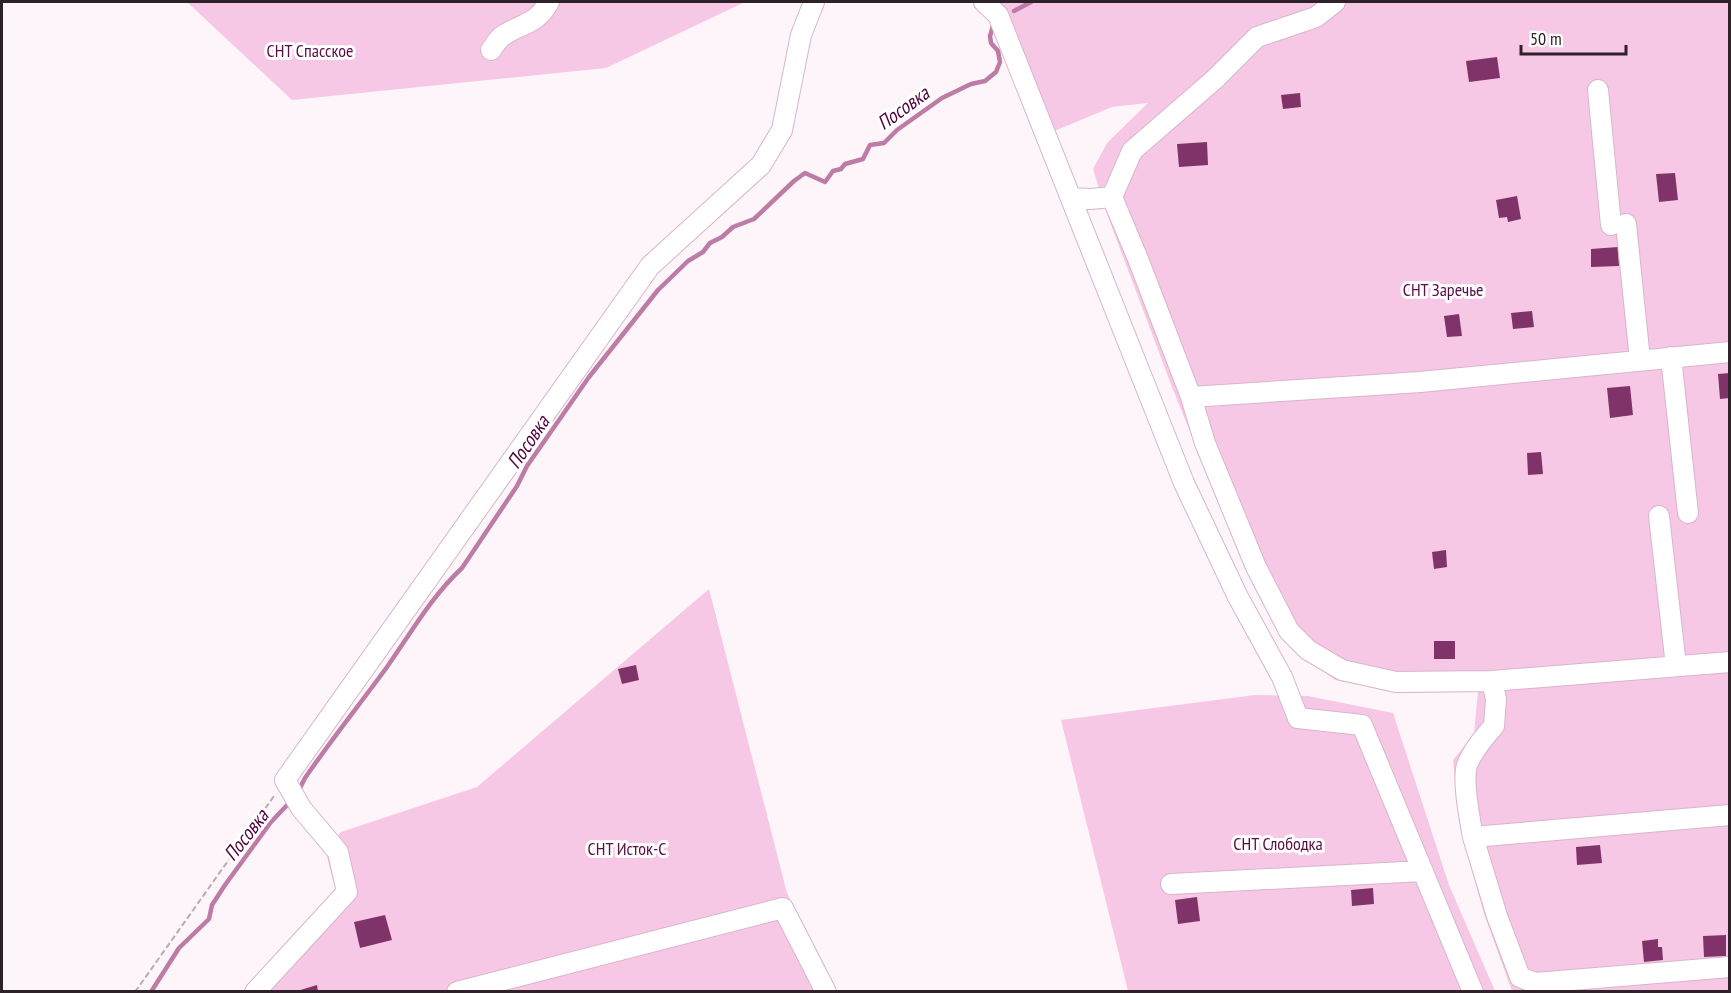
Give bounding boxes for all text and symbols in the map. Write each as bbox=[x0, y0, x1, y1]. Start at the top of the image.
scale bar bbox=[1521, 18, 1626, 56]
text: 50 m bbox=[1530, 27, 1562, 50]
park label: СНТ Спасское bbox=[267, 39, 353, 62]
water label: Посовка bbox=[872, 80, 935, 136]
park label: СНТ Заречье bbox=[1403, 278, 1483, 301]
water label: Посовка bbox=[501, 410, 556, 473]
water label: Посовка bbox=[218, 803, 275, 866]
park label: СНТ Слободка bbox=[1233, 832, 1323, 855]
park label: СНТ Исток-С bbox=[588, 837, 666, 860]

